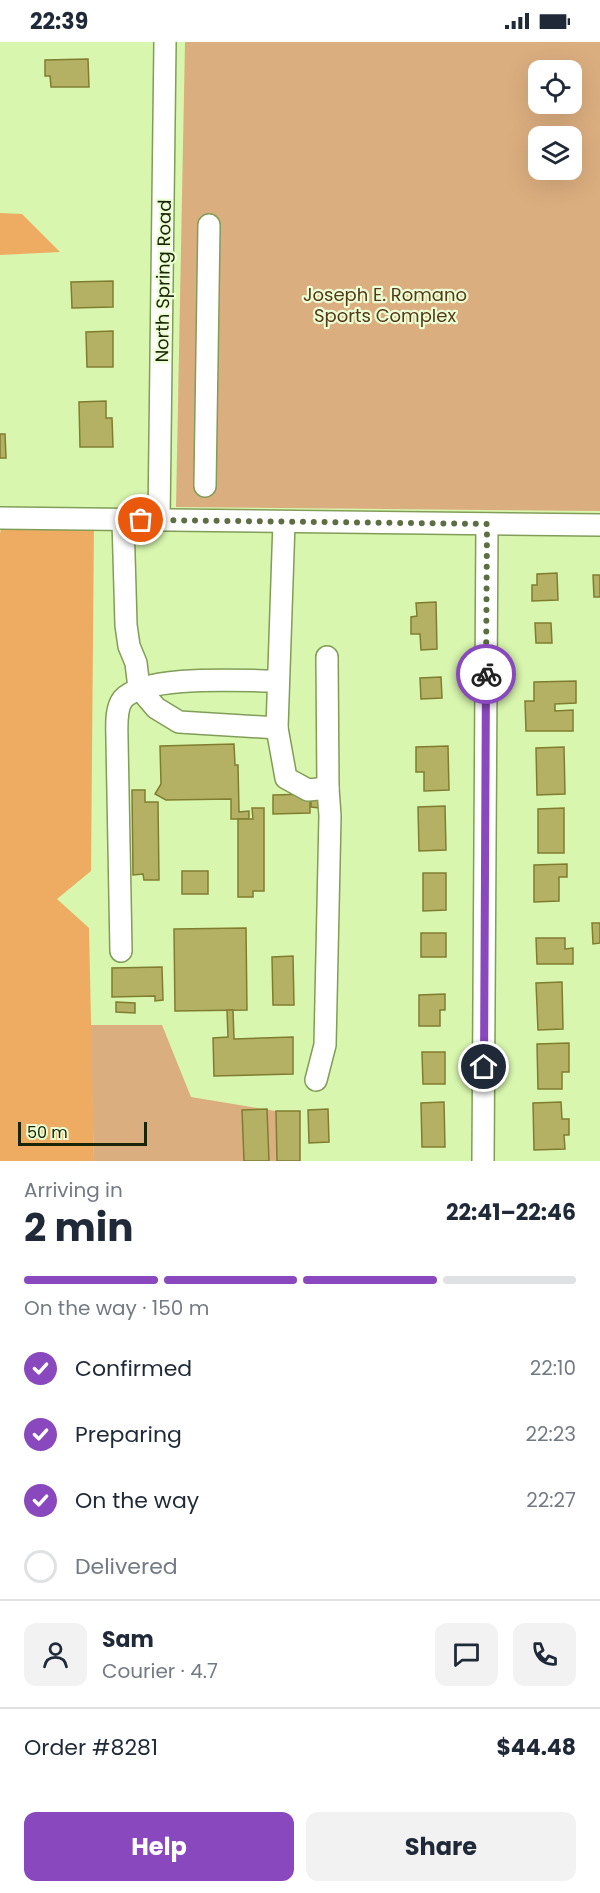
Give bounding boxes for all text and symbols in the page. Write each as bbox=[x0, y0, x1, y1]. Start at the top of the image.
text: 22:39 bbox=[30, 6, 88, 37]
map controls bbox=[528, 60, 582, 180]
button: locate bbox=[528, 60, 582, 114]
button: layers bbox=[528, 126, 582, 180]
street label: North Spring Road bbox=[149, 199, 177, 363]
park label: Joseph E. Romano Sports Complex bbox=[303, 282, 467, 328]
pin bbox=[115, 494, 166, 545]
icon: bag bbox=[124, 503, 157, 536]
courier bbox=[456, 644, 516, 704]
icon: bike bbox=[470, 658, 503, 691]
pin bbox=[458, 1041, 509, 1092]
icon: home bbox=[467, 1050, 500, 1083]
scale bar bbox=[18, 1119, 147, 1146]
text: 50 m bbox=[27, 1121, 68, 1144]
text: Arriving in bbox=[24, 1176, 123, 1204]
text: 22:41–22:46 bbox=[446, 1197, 576, 1228]
text: 2 min bbox=[24, 1200, 134, 1255]
text: On the way · 150 m bbox=[24, 1294, 209, 1322]
icon: check bbox=[24, 1352, 57, 1385]
text: Confirmed bbox=[75, 1353, 192, 1384]
text: 22:10 bbox=[530, 1354, 576, 1382]
icon: check bbox=[24, 1418, 57, 1451]
text: Preparing bbox=[75, 1419, 182, 1450]
text: 22:23 bbox=[525, 1420, 576, 1448]
icon: check bbox=[24, 1484, 57, 1517]
text: On the way bbox=[75, 1485, 199, 1516]
text: 22:27 bbox=[526, 1486, 576, 1514]
text: Delivered bbox=[75, 1551, 178, 1582]
button: person bbox=[24, 1623, 87, 1686]
button: chat bbox=[435, 1623, 498, 1686]
button: phone bbox=[513, 1623, 576, 1686]
text: Sam bbox=[102, 1624, 154, 1655]
text: Courier · 4.7 bbox=[102, 1657, 218, 1685]
text: Order #8281 bbox=[24, 1732, 158, 1763]
text: $44.48 bbox=[496, 1732, 576, 1763]
button: Help bbox=[24, 1812, 294, 1881]
button: Share bbox=[306, 1812, 576, 1881]

